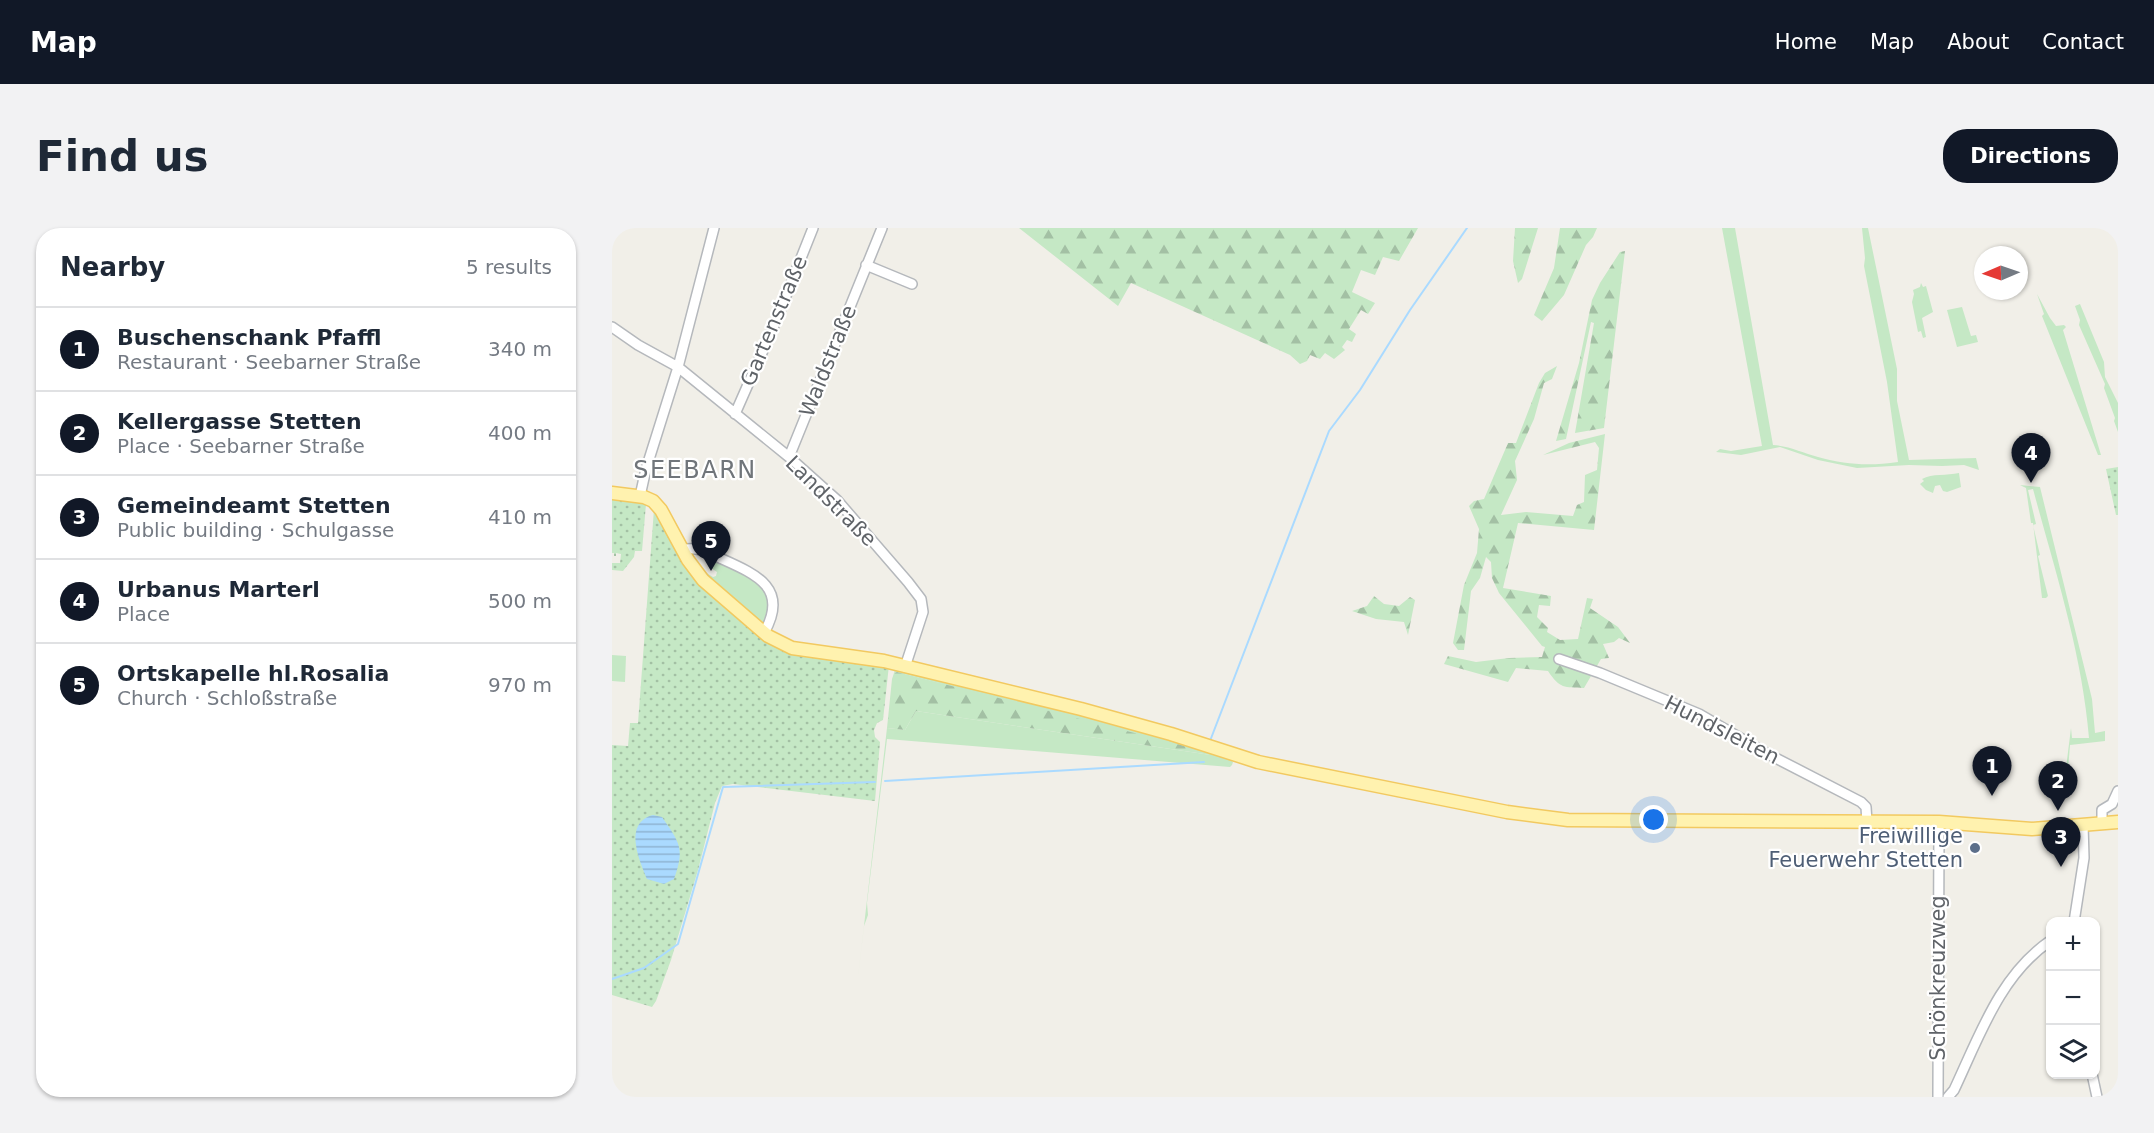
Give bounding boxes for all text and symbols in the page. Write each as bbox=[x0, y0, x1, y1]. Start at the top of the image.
text: Map bbox=[30, 26, 97, 59]
text: Home bbox=[1775, 30, 1837, 54]
text: Map bbox=[1870, 30, 1914, 54]
text: About bbox=[1947, 30, 2009, 54]
text: Contact bbox=[2042, 30, 2124, 54]
button: Directions bbox=[1943, 129, 2118, 183]
text: Find us bbox=[36, 132, 209, 181]
north arrow bbox=[1974, 246, 2028, 300]
text: Nearby bbox=[60, 252, 165, 282]
street label: Gartenstraße bbox=[736, 252, 812, 390]
text: 5 results bbox=[466, 255, 552, 279]
street label: Waldstraße bbox=[795, 302, 861, 420]
text: Buschenschank Pfaffl bbox=[117, 325, 382, 350]
text: 1 bbox=[73, 337, 86, 361]
text: 340 m bbox=[488, 337, 552, 361]
text: Restaurant · Seebarner Straße bbox=[117, 350, 421, 374]
text: Kellergasse Stetten bbox=[117, 409, 362, 434]
text: 2 bbox=[73, 421, 86, 445]
text: 400 m bbox=[488, 421, 552, 445]
text: Place · Seebarner Straße bbox=[117, 434, 365, 458]
pin: 4 bbox=[2012, 434, 2050, 483]
street label: Landstraße bbox=[781, 451, 881, 551]
district label: SEEBARN bbox=[633, 456, 757, 484]
text: Gemeindeamt Stetten bbox=[117, 493, 391, 518]
text: 3 bbox=[73, 505, 86, 529]
text: 410 m bbox=[488, 505, 552, 529]
text: Public building · Schulgasse bbox=[117, 518, 394, 542]
pin: 5 bbox=[692, 522, 730, 571]
text: Urbanus Marterl bbox=[117, 577, 320, 602]
text: 4 bbox=[73, 589, 86, 613]
text: 500 m bbox=[488, 589, 552, 613]
text: Place bbox=[117, 602, 170, 626]
text: Ortskapelle hl.Rosalia bbox=[117, 661, 389, 686]
text: 5 bbox=[73, 673, 86, 697]
text: 970 m bbox=[488, 673, 552, 697]
text: Church · Schloßstraße bbox=[117, 686, 337, 710]
street label: Hundsleiten bbox=[1661, 691, 1783, 769]
pin: 1 bbox=[1972, 746, 2012, 796]
pin: 2 bbox=[2038, 762, 2078, 811]
your location bbox=[1639, 805, 1668, 834]
pin: 3 bbox=[2042, 818, 2080, 867]
place label: Freiwillige Feuerwehr Stetten bbox=[1768, 824, 1963, 872]
marker: Freiwillige Feuerwehr Stetten bbox=[1968, 841, 1982, 855]
street label: Schönkreuzweg bbox=[1926, 895, 1950, 1061]
map controls bbox=[2046, 917, 2100, 1079]
button: + bbox=[2046, 917, 2100, 971]
button: − bbox=[2046, 971, 2100, 1025]
button: layers bbox=[2046, 1025, 2100, 1079]

